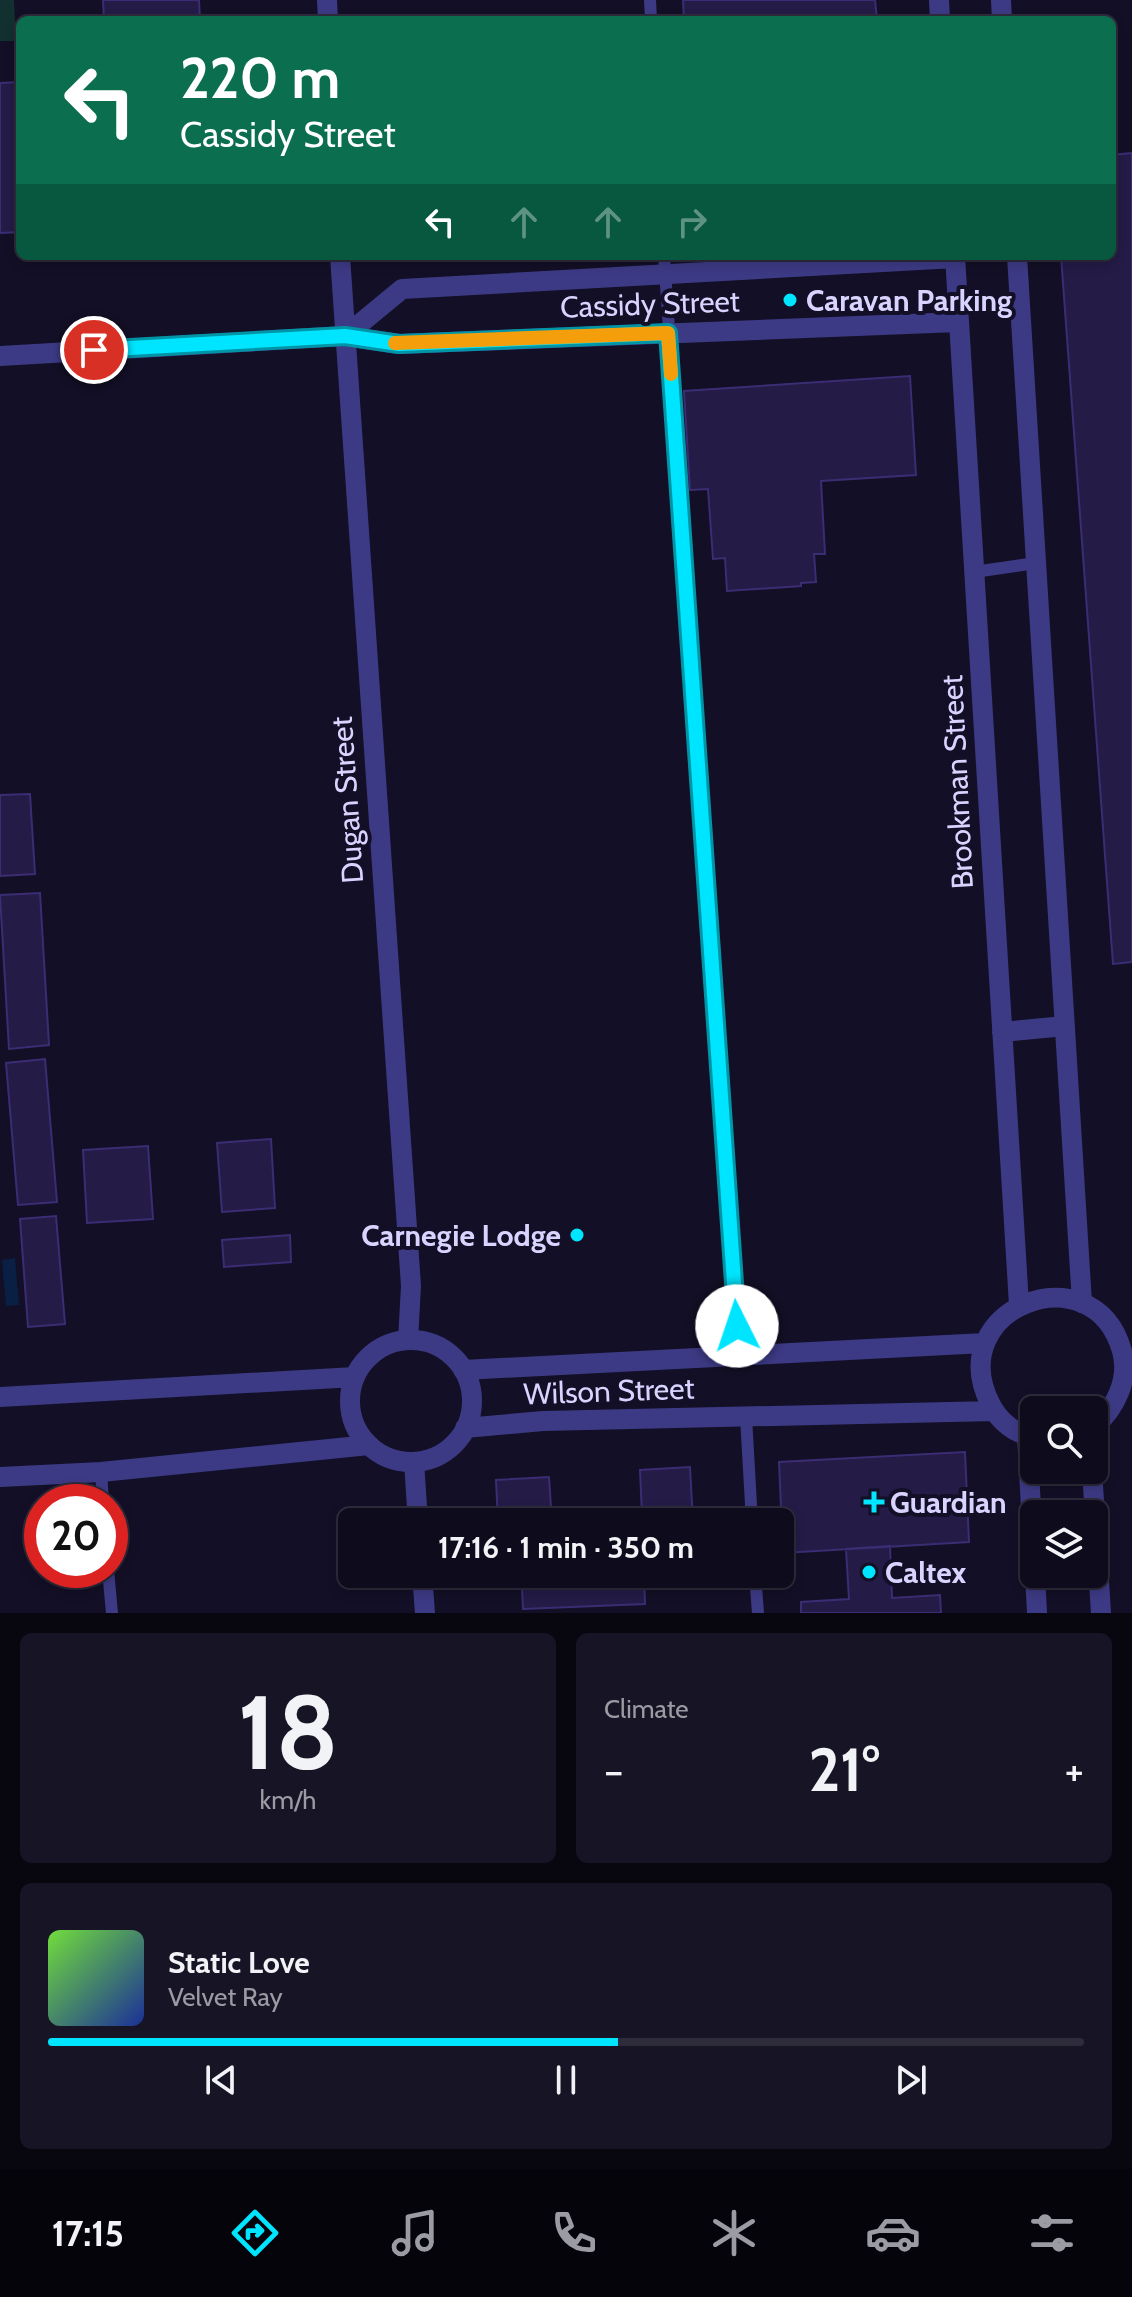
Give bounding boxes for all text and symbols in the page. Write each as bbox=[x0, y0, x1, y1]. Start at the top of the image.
text: 220 m bbox=[180, 44, 340, 112]
icon: left bbox=[48, 48, 152, 152]
text: Cassidy Street bbox=[180, 112, 396, 156]
icon: left bbox=[418, 200, 462, 244]
icon: ahead bbox=[502, 200, 546, 244]
icon: ahead bbox=[586, 200, 630, 244]
icon: right bbox=[670, 200, 714, 244]
street label: Cassidy Street bbox=[560, 282, 740, 326]
place label: Caravan Parking bbox=[806, 282, 1012, 319]
marker: Caravan Parking bbox=[781, 291, 799, 309]
pin bbox=[60, 316, 128, 384]
icon: arrive bbox=[72, 328, 116, 372]
street label: Brookman Street bbox=[933, 674, 981, 890]
street label: Dugan Street bbox=[323, 715, 371, 885]
place label: Carnegie Lodge bbox=[361, 1217, 561, 1254]
marker: Carnegie Lodge bbox=[568, 1226, 586, 1244]
position arrow bbox=[695, 1284, 779, 1368]
street label: Wilson Street bbox=[523, 1370, 695, 1412]
map controls bbox=[1020, 1396, 1108, 1588]
button: search bbox=[1020, 1396, 1108, 1484]
speed limit sign: 20 bbox=[24, 1484, 128, 1588]
place label: Guardian bbox=[890, 1484, 1007, 1521]
marker: Guardian bbox=[865, 1493, 883, 1511]
button: layers bbox=[1020, 1500, 1108, 1588]
text: 17:16 · 1 min · 350 m bbox=[438, 1529, 694, 1566]
place label: Caltex bbox=[885, 1554, 967, 1591]
marker: Caltex bbox=[860, 1563, 878, 1581]
text: 18 bbox=[237, 1669, 339, 1795]
text: Climate bbox=[604, 1693, 689, 1725]
text: 21° bbox=[808, 1733, 880, 1806]
text: − bbox=[604, 1744, 623, 1797]
text: + bbox=[1065, 1744, 1084, 1797]
text: km/h bbox=[260, 1784, 316, 1816]
text: Static Love bbox=[168, 1944, 310, 1981]
text: Velvet Ray bbox=[168, 1981, 283, 2013]
icon: previous bbox=[199, 2058, 243, 2102]
icon: pause bbox=[544, 2058, 588, 2102]
icon: next bbox=[889, 2058, 933, 2102]
icon: directions bbox=[227, 2205, 283, 2261]
icon: music bbox=[387, 2205, 443, 2261]
icon: phone bbox=[546, 2205, 602, 2261]
icon: climate bbox=[706, 2205, 762, 2261]
icon: car bbox=[865, 2205, 921, 2261]
icon: filters bbox=[1024, 2205, 1080, 2261]
text: 17:15 bbox=[52, 2211, 124, 2255]

